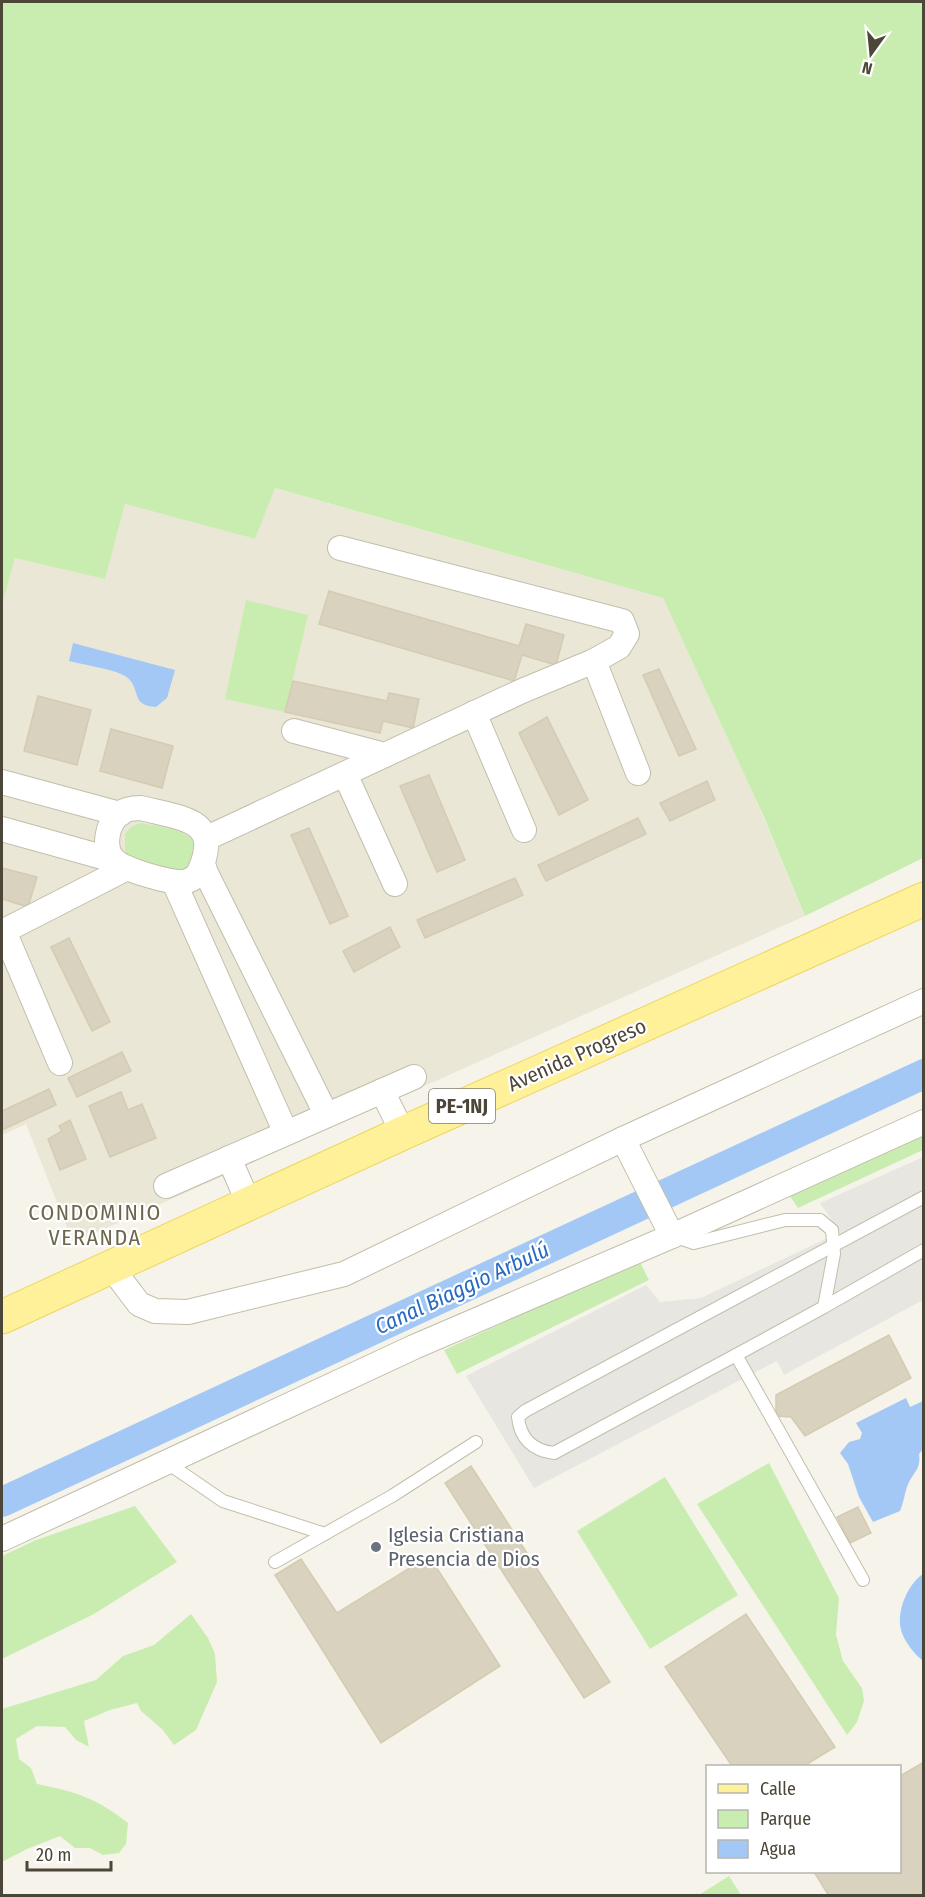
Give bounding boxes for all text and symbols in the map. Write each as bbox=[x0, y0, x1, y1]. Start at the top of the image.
north arrow bbox=[841, 24, 901, 84]
text: N bbox=[860, 58, 874, 78]
street label: Avenida Progreso bbox=[504, 1013, 650, 1097]
road number: PE-1NJ bbox=[429, 1089, 495, 1123]
district label: CONDOMINIO VERANDA bbox=[28, 1199, 162, 1251]
water label: Canal Biaggio Arbulú bbox=[371, 1236, 553, 1340]
place label: Iglesia Cristiana Presencia de Dios bbox=[388, 1522, 540, 1572]
marker: Iglesia Cristiana Presencia de Dios bbox=[369, 1540, 383, 1554]
legend bbox=[706, 1765, 901, 1873]
text: Calle bbox=[760, 1778, 796, 1800]
text: Parque bbox=[760, 1808, 811, 1830]
scale bar bbox=[27, 1834, 111, 1872]
text: Agua bbox=[760, 1838, 796, 1860]
text: 20 m bbox=[36, 1844, 71, 1866]

